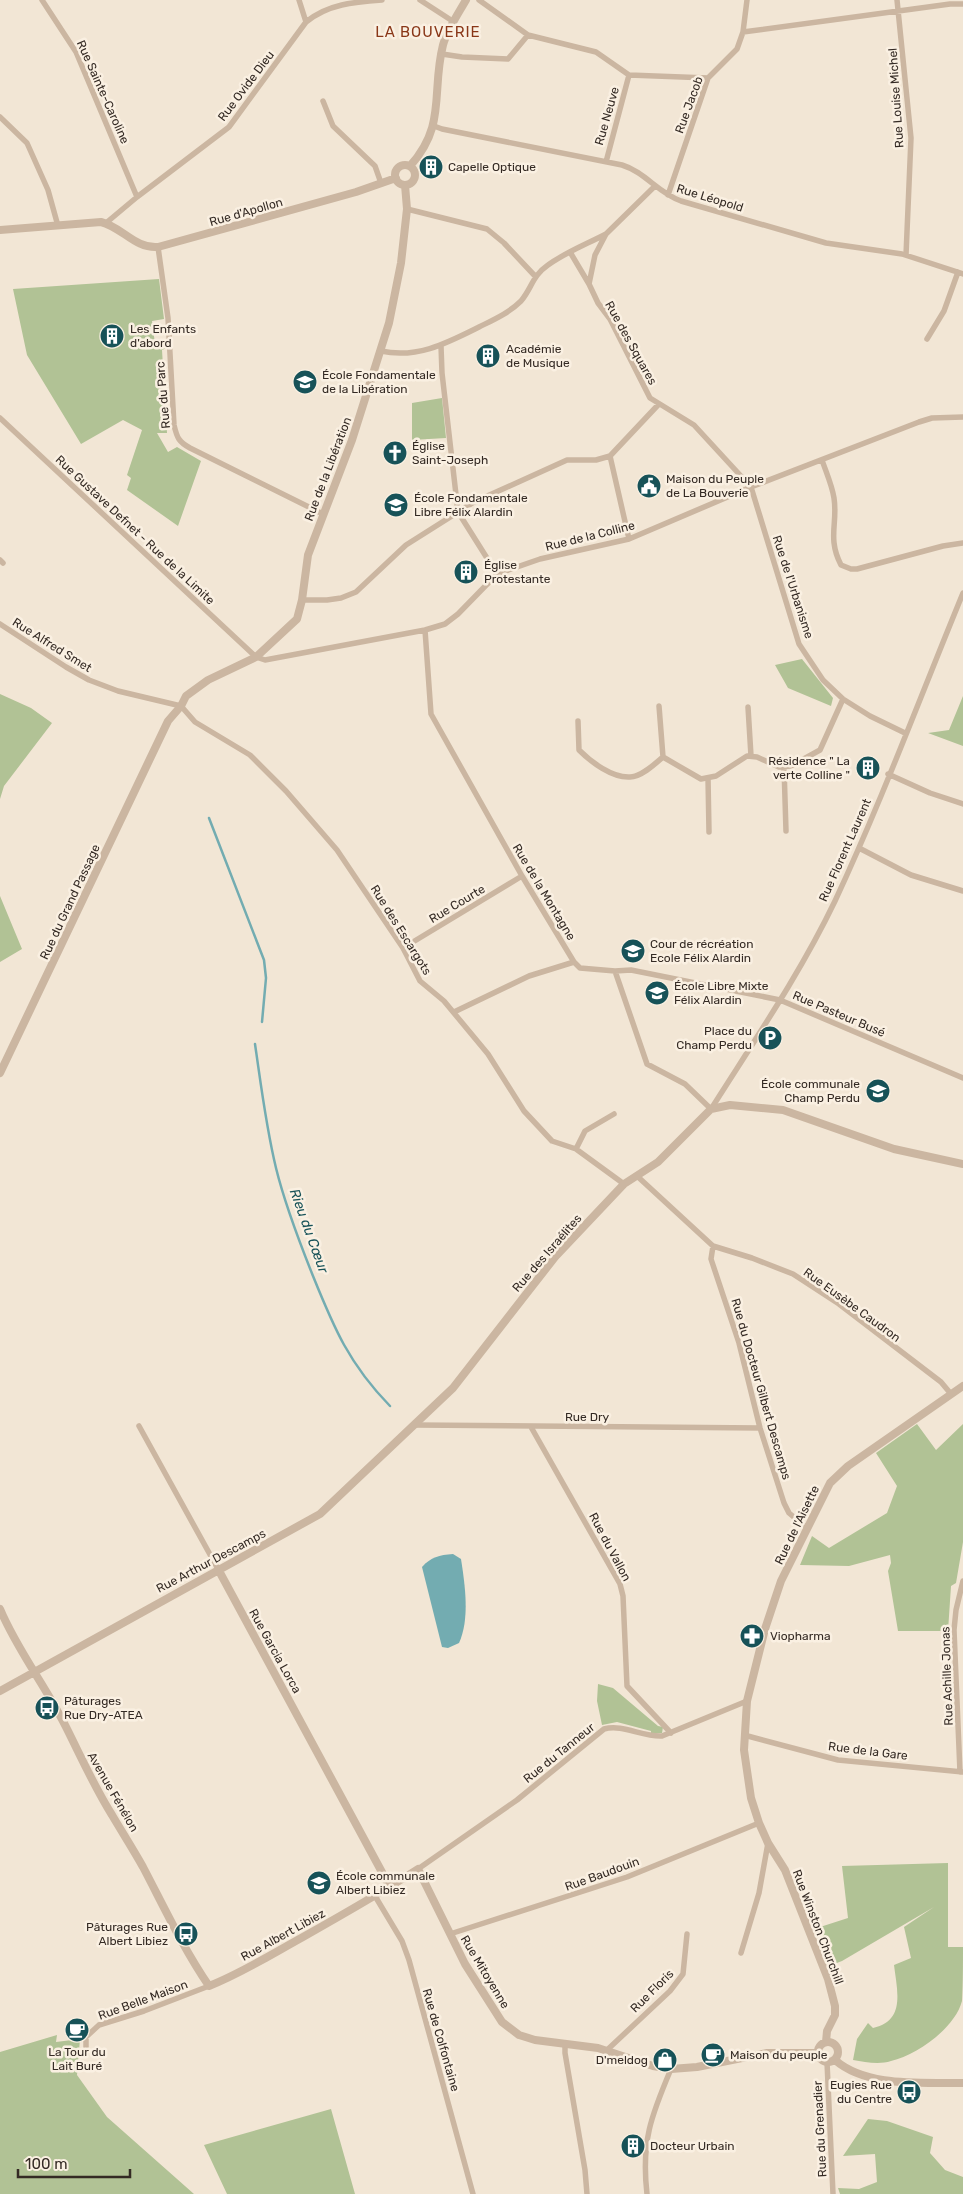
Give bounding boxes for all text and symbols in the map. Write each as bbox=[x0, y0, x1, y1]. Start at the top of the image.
district label: LA BOUVERIE bbox=[375, 23, 481, 41]
street label: Rue Sainte-Caroline bbox=[74, 38, 132, 146]
street label: Rue Louise Michel bbox=[886, 47, 906, 148]
street label: Rue Ovide Dieu bbox=[215, 48, 277, 124]
street label: Rue Jacob bbox=[672, 75, 706, 135]
street label: Rue Neuve bbox=[592, 85, 622, 147]
building icon: Capelle Optique bbox=[418, 154, 444, 180]
place label: Capelle Optique bbox=[448, 160, 536, 174]
street label: Rue Léopold bbox=[675, 181, 745, 215]
street label: Rue d'Apollon bbox=[208, 195, 284, 229]
street label: Rue des Squares bbox=[602, 299, 660, 387]
place label: Les Enfants d'abord bbox=[130, 322, 196, 350]
building icon: Les Enfants d'abord bbox=[99, 323, 125, 349]
place label: Académie de Musique bbox=[506, 342, 570, 370]
building icon: Académie de Musique bbox=[475, 343, 501, 369]
street label: Rue du Parc bbox=[153, 360, 173, 429]
place label: École Fondamentale de la Libération bbox=[322, 368, 436, 396]
school or university icon: École Fondamentale de la Libération bbox=[292, 369, 318, 395]
street label: Rue de la Libération bbox=[302, 415, 354, 523]
place label: Église Saint-Joseph bbox=[412, 439, 488, 467]
church icon: Église Saint-Joseph bbox=[382, 440, 408, 466]
street label: Rue Gustave Defnet - Rue de la Limite bbox=[53, 453, 218, 608]
place label: Maison du Peuple de La Bouverie bbox=[666, 472, 764, 500]
public building icon: Maison du Peuple de La Bouverie bbox=[636, 473, 662, 499]
place label: École Fondamentale Libre Félix Alardin bbox=[414, 491, 528, 519]
school or university icon: École Fondamentale Libre Félix Alardin bbox=[383, 492, 409, 518]
street label: Rue de la Colline bbox=[544, 518, 636, 554]
street label: Rue de l'Urbanisme bbox=[770, 534, 816, 641]
place label: Église Protestante bbox=[484, 558, 551, 586]
building icon: Église Protestante bbox=[453, 559, 479, 585]
street label: Rue Alfred Smet bbox=[10, 615, 94, 675]
place label: Résidence " La verte Colline " bbox=[768, 754, 850, 782]
building icon: Résidence " La verte Colline " bbox=[855, 755, 881, 781]
street label: Rue Florent Laurent bbox=[816, 796, 874, 904]
street label: Rue de la Montagne bbox=[510, 841, 578, 943]
street label: Rue du Grand Passage bbox=[37, 842, 103, 962]
street label: Rue des Escargots bbox=[368, 882, 434, 978]
street label: Rue Courte bbox=[426, 882, 488, 926]
place label: Cour de récréation Ecole Félix Alardin bbox=[650, 937, 753, 965]
school or university icon: Cour de récréation Ecole Félix Alardin bbox=[620, 938, 646, 964]
place label: École Libre Mixte Félix Alardin bbox=[674, 979, 769, 1007]
school or university icon: École Libre Mixte Félix Alardin bbox=[644, 980, 670, 1006]
street label: Rue Pasteur Busé bbox=[791, 988, 888, 1040]
place label: Place du Champ Perdu bbox=[676, 1024, 752, 1052]
parking icon: Place du Champ Perdu bbox=[757, 1025, 783, 1051]
place label: École communale Champ Perdu bbox=[761, 1077, 860, 1105]
school or university icon: École communale Champ Perdu bbox=[865, 1078, 891, 1104]
water label: Rieu du Cœur bbox=[286, 1186, 332, 1276]
street label: Rue des Israélites bbox=[509, 1211, 585, 1295]
street label: Rue Eusèbe Caudron bbox=[801, 1265, 903, 1345]
street label: Rue du Docteur Gilbert Descamps bbox=[728, 1297, 794, 1481]
street label: Rue Dry bbox=[565, 1410, 609, 1424]
street label: Rue de l'Aisette bbox=[772, 1483, 822, 1567]
street label: Rue du Vallon bbox=[586, 1510, 634, 1584]
street label: Rue Arthur Descamps bbox=[154, 1526, 268, 1596]
street label: Rue Garcia Lorca bbox=[246, 1606, 304, 1696]
pharmacy icon: Viopharma bbox=[739, 1623, 765, 1649]
street label: Rue Achille Jonas bbox=[938, 1626, 956, 1726]
place label: Viopharma bbox=[770, 1629, 831, 1643]
place label: Pâturages Rue Dry-ATEA bbox=[64, 1694, 143, 1722]
bus stop icon: Pâturages Rue Dry-ATEA bbox=[34, 1695, 60, 1721]
street label: Rue du Tanneur bbox=[521, 1720, 598, 1786]
street label: Rue de la Gare bbox=[827, 1739, 909, 1763]
street label: Avenue Fénélon bbox=[85, 1750, 141, 1834]
street label: Rue Baudouin bbox=[563, 1854, 641, 1894]
street label: Rue Winston Churchill bbox=[790, 1868, 846, 1986]
place label: École communale Albert Libiez bbox=[336, 1869, 435, 1897]
school or university icon: École communale Albert Libiez bbox=[306, 1870, 332, 1896]
street label: Rue Albert Libiez bbox=[239, 1906, 327, 1964]
place label: Pâturages Rue Albert Libiez bbox=[86, 1920, 168, 1948]
bus stop icon: Pâturages Rue Albert Libiez bbox=[173, 1921, 199, 1947]
street label: Rue Mitoyenne bbox=[458, 1933, 512, 2011]
street label: Rue Floris bbox=[628, 1967, 676, 2015]
street label: Rue Belle Maison bbox=[96, 1977, 190, 2023]
street label: Rue de Colfontaine bbox=[420, 1987, 462, 2093]
cafe icon: La Tour du Lait Buré bbox=[64, 2017, 90, 2043]
cafe icon: Maison du peuple bbox=[700, 2042, 726, 2068]
place label: La Tour du Lait Buré bbox=[48, 2045, 106, 2073]
shop icon: D'meldog bbox=[652, 2047, 678, 2073]
place label: Maison du peuple bbox=[730, 2048, 828, 2062]
place label: D'meldog bbox=[596, 2053, 648, 2067]
place label: Eugies Rue du Centre bbox=[830, 2078, 892, 2106]
bus stop icon: Eugies Rue du Centre bbox=[896, 2079, 922, 2105]
street label: Rue du Grenadier bbox=[810, 2080, 830, 2178]
building icon: Docteur Urbain bbox=[620, 2133, 646, 2159]
place label: Docteur Urbain bbox=[650, 2139, 735, 2153]
scale bar bbox=[18, 2146, 130, 2178]
text: 100 m bbox=[25, 2155, 67, 2173]

